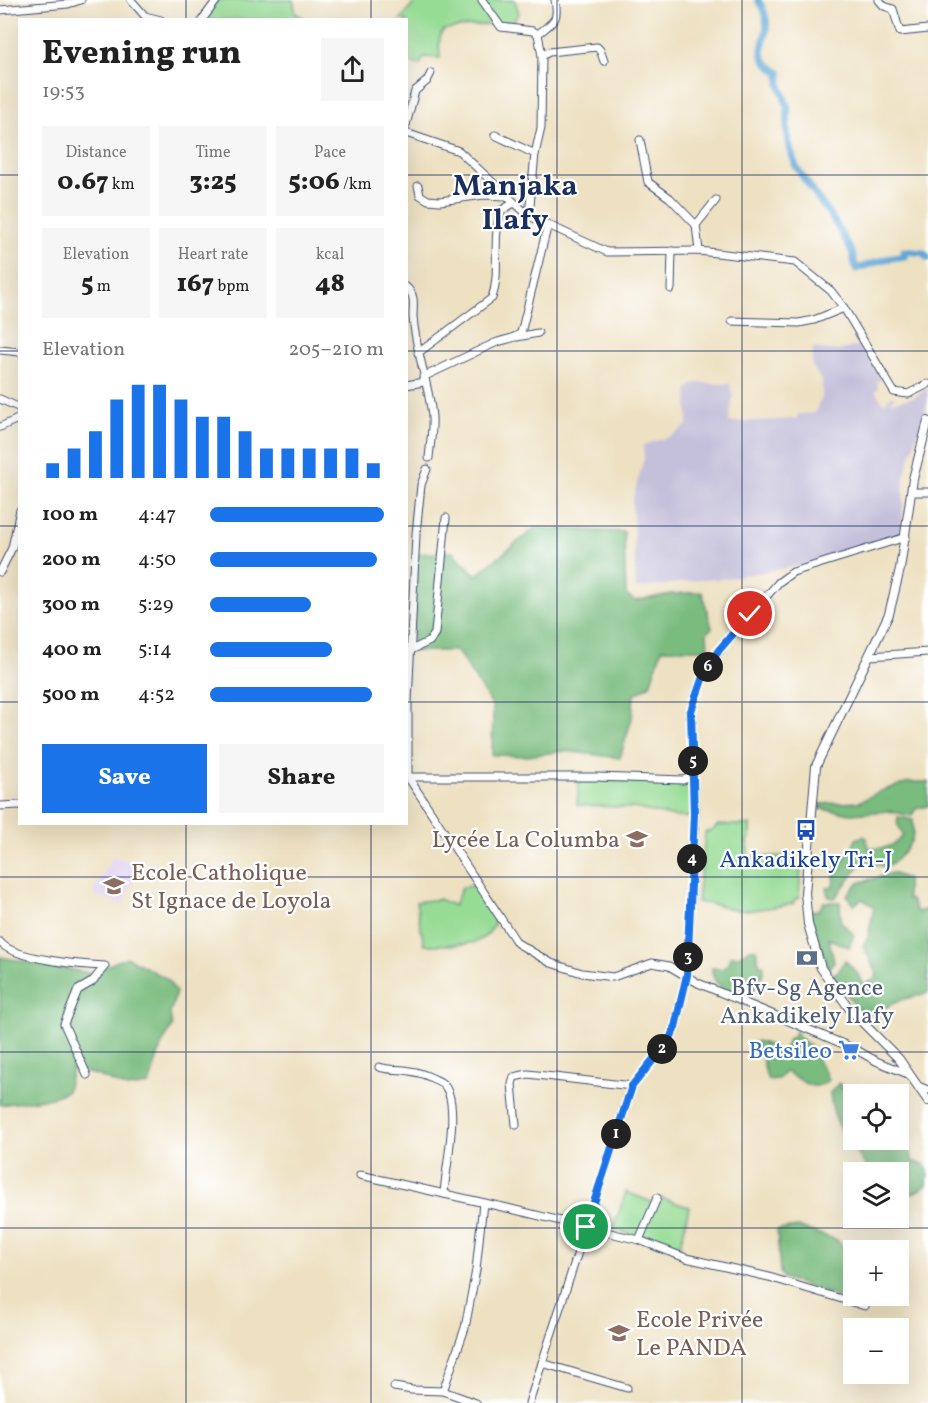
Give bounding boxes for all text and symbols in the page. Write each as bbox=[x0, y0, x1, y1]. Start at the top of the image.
text: Evening run bbox=[42, 32, 241, 78]
button: share bbox=[321, 38, 384, 101]
text: 19:53 bbox=[42, 78, 85, 106]
text: Distance bbox=[65, 142, 127, 164]
text: Time bbox=[195, 142, 231, 164]
text: Pace bbox=[314, 142, 346, 164]
text: 0.67 bbox=[57, 164, 109, 200]
text: 3:25 bbox=[190, 164, 236, 200]
text: 5:06 bbox=[288, 164, 340, 200]
district label: Manjaka Ilafy bbox=[452, 166, 578, 242]
text: km bbox=[109, 174, 135, 196]
text: /km bbox=[340, 174, 372, 196]
text: Elevation bbox=[63, 244, 129, 266]
text: Heart rate bbox=[178, 244, 248, 266]
text: kcal bbox=[316, 244, 344, 266]
text: 5 bbox=[81, 266, 94, 302]
text: 167 bbox=[177, 266, 214, 302]
text: 48 bbox=[315, 266, 345, 302]
text: m bbox=[94, 276, 111, 298]
text: bpm bbox=[214, 276, 249, 298]
text: Elevation bbox=[42, 336, 125, 364]
text: 205–210 m bbox=[288, 336, 384, 364]
text: 100 m bbox=[42, 501, 98, 529]
text: 4:47 bbox=[138, 501, 176, 529]
text: 200 m bbox=[42, 546, 100, 574]
text: 4:50 bbox=[138, 546, 176, 574]
pin bbox=[724, 588, 775, 639]
text: 300 m bbox=[42, 591, 100, 619]
text: 5:29 bbox=[138, 591, 173, 619]
icon: check bbox=[733, 597, 766, 630]
text: 400 m bbox=[42, 636, 102, 664]
text: 5:14 bbox=[138, 636, 172, 664]
pin: 6 bbox=[693, 652, 723, 682]
text: 6 bbox=[704, 656, 712, 678]
text: 500 m bbox=[42, 681, 100, 709]
text: 4:52 bbox=[138, 681, 175, 709]
button: Save bbox=[42, 744, 207, 813]
button: Share bbox=[219, 744, 384, 813]
pin: 5 bbox=[678, 746, 708, 776]
text: 5 bbox=[689, 750, 697, 772]
bus stop icon: Ankadikely Tri-J bbox=[794, 818, 818, 842]
place label: Lycée La Columba bbox=[432, 824, 620, 858]
school or university icon: Lycée La Columba bbox=[625, 827, 649, 851]
pin: 4 bbox=[677, 844, 707, 874]
place label: Ankadikely Tri-J bbox=[720, 844, 892, 878]
text: 4 bbox=[687, 848, 697, 870]
place label: Ecole Catholique St Ignace de Loyola bbox=[131, 857, 332, 919]
school or university icon: Ecole Catholique St Ignace de Loyola bbox=[102, 874, 126, 898]
pin: 3 bbox=[673, 942, 703, 972]
text: 3 bbox=[684, 946, 692, 968]
bank icon: Bfv-Sg Agence Ankadikely Ilafy bbox=[795, 946, 819, 970]
place label: Bfv-Sg Agence Ankadikely Ilafy bbox=[720, 972, 894, 1034]
pin: 2 bbox=[647, 1034, 677, 1064]
place label: Betsileo bbox=[748, 1035, 832, 1069]
text: 2 bbox=[658, 1038, 666, 1060]
supermarket icon: Betsileo bbox=[837, 1038, 861, 1062]
map controls bbox=[843, 1084, 909, 1384]
button: locate bbox=[843, 1084, 909, 1150]
pin: 1 bbox=[601, 1119, 631, 1149]
text: 1 bbox=[613, 1123, 619, 1145]
button: layers bbox=[843, 1162, 909, 1228]
pin bbox=[560, 1201, 611, 1252]
icon: arrive bbox=[569, 1210, 602, 1243]
button: + bbox=[843, 1240, 909, 1306]
place label: Ecole Privée Le PANDA bbox=[636, 1304, 763, 1366]
button: − bbox=[843, 1318, 909, 1384]
school or university icon: Ecole Privée Le PANDA bbox=[607, 1321, 631, 1345]

